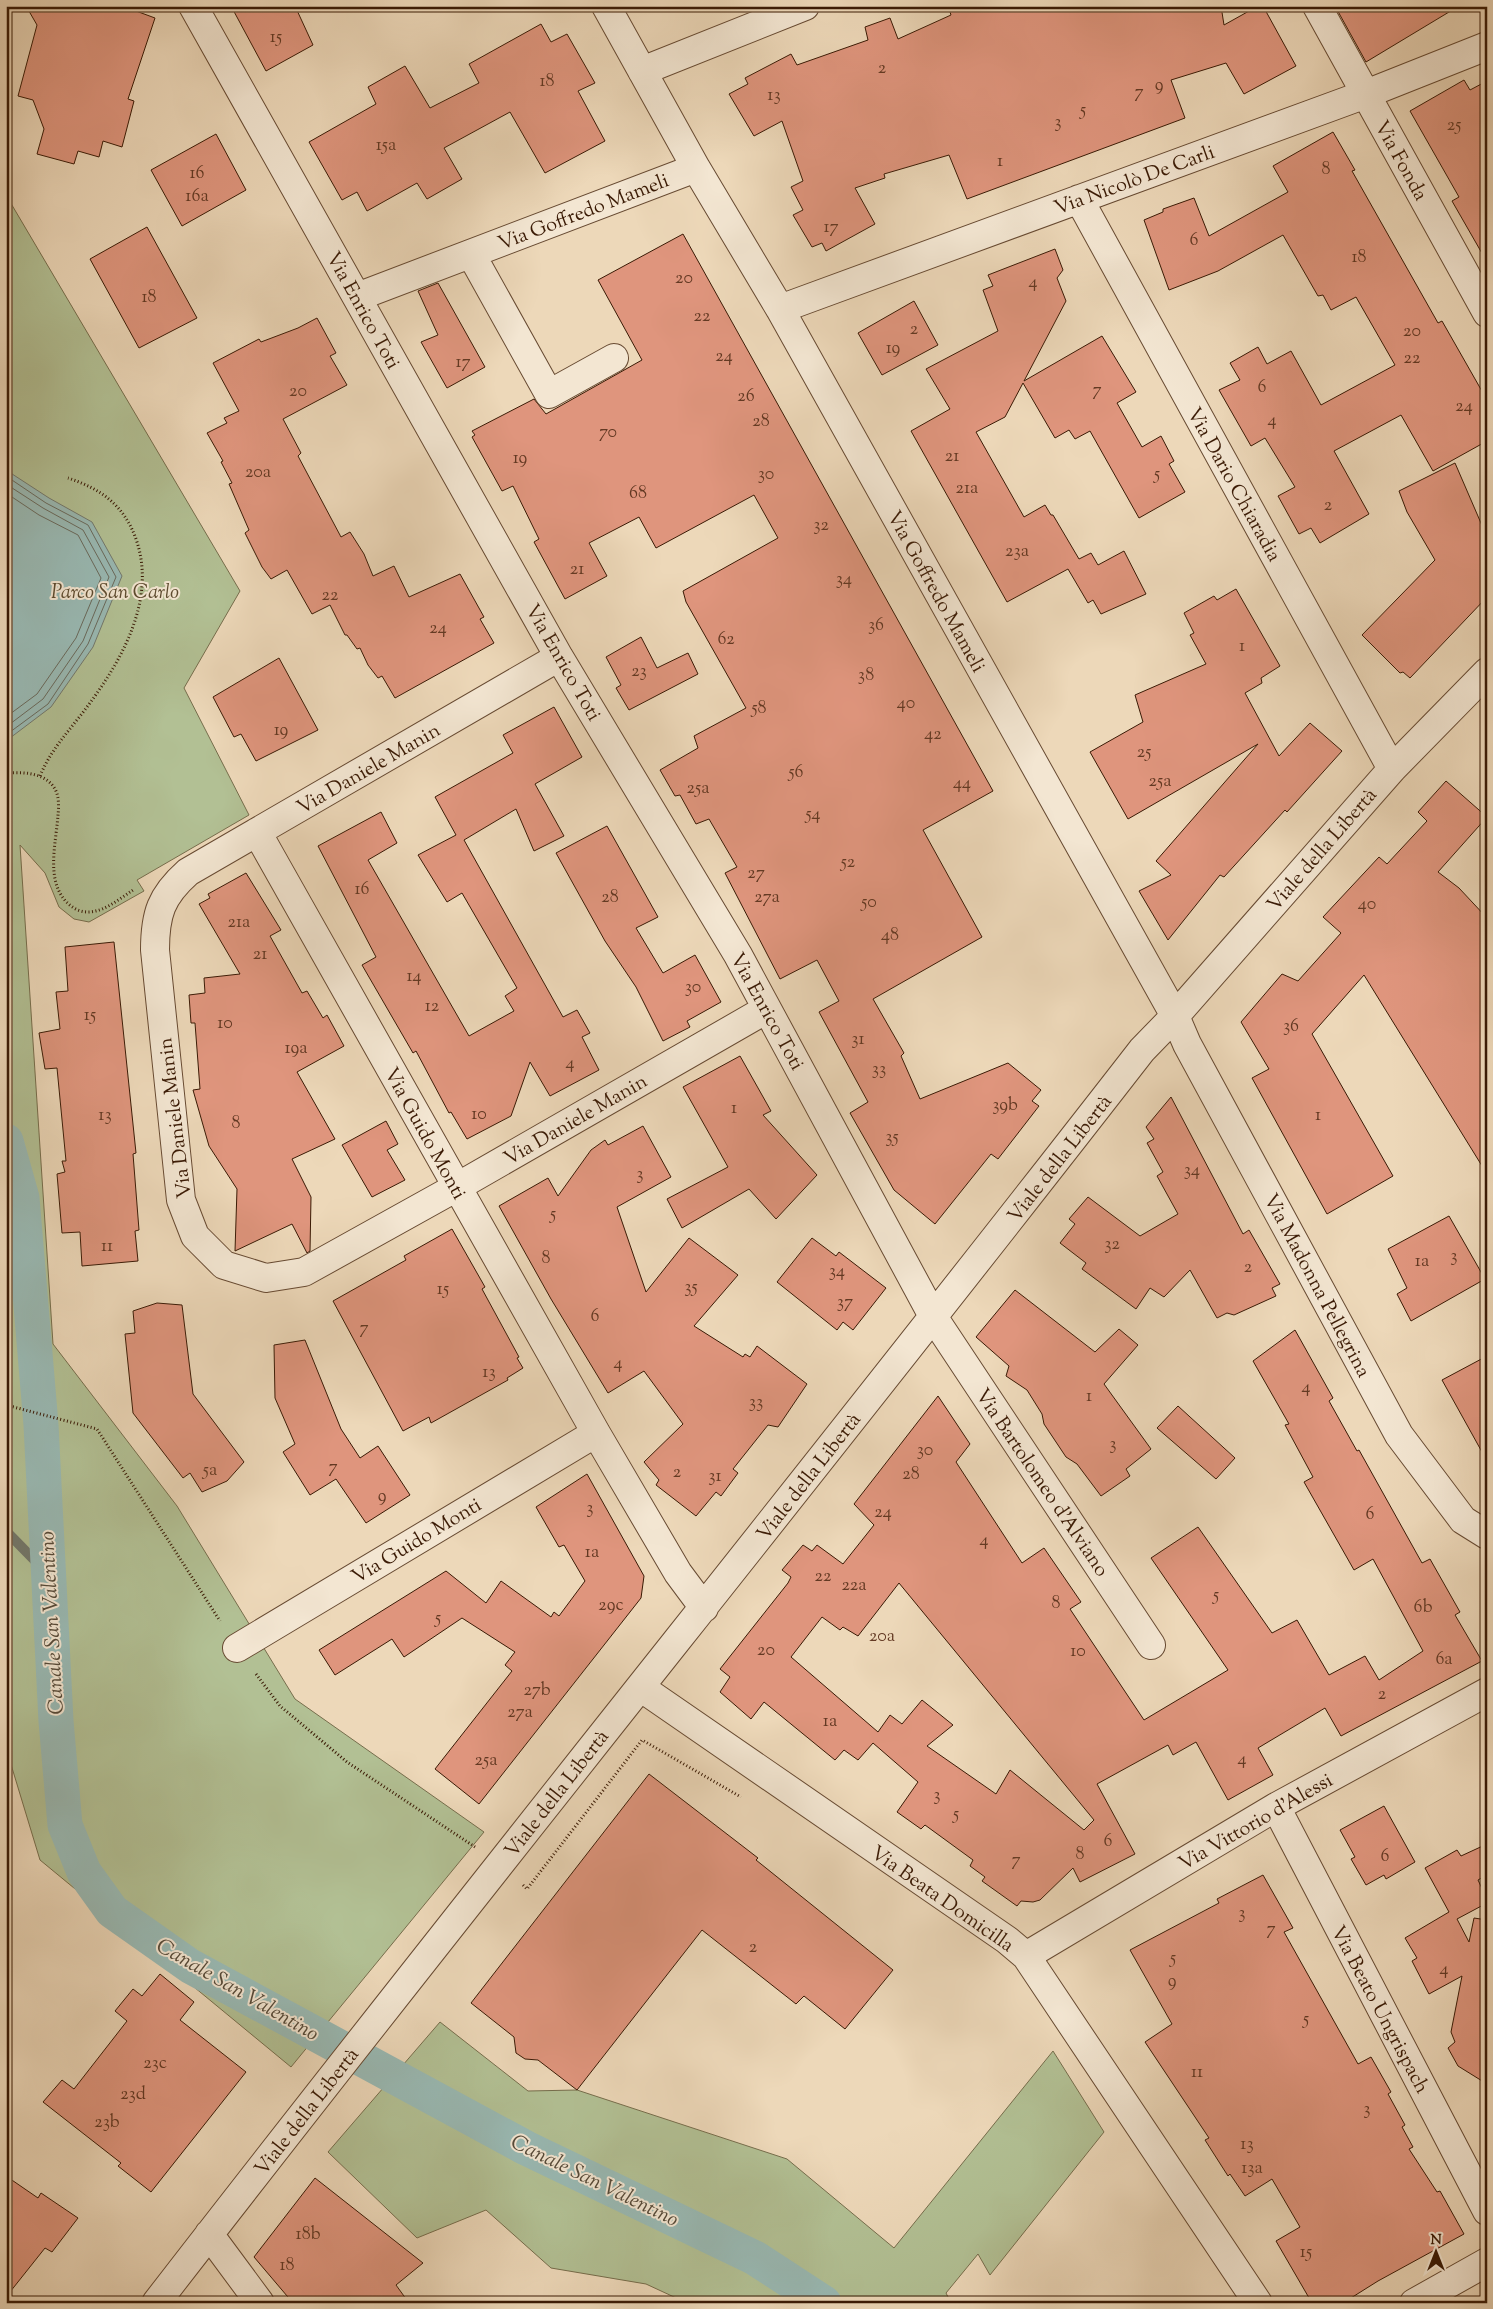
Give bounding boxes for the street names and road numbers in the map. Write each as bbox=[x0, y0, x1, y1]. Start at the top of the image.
street label: Via Fonda bbox=[1366, 116, 1434, 207]
street label: Via Nicolò De Carli bbox=[1051, 139, 1219, 224]
street label: Via Goffredo Mameli bbox=[494, 167, 674, 259]
street label: Via Enrico Toti bbox=[317, 247, 406, 376]
street label: Via Dario Chiaradia bbox=[1178, 403, 1287, 568]
street label: Via Goffredo Mameli bbox=[878, 506, 992, 679]
street label: Via Enrico Toti bbox=[517, 599, 607, 727]
street label: Via Daniele Manin bbox=[292, 717, 447, 823]
street label: Viale della Libertà bbox=[1261, 783, 1385, 919]
street label: Via Enrico Toti bbox=[721, 948, 810, 1077]
street label: Via Daniele Manin bbox=[152, 1036, 201, 1200]
street label: Via Guido Monti bbox=[375, 1063, 472, 1206]
street label: Via Daniele Manin bbox=[499, 1068, 654, 1174]
street label: Viale della Libertà bbox=[1002, 1089, 1120, 1230]
street label: Via Madonna Pellegrina bbox=[1255, 1189, 1377, 1383]
street label: Via Bartolomeo d'Alviano bbox=[967, 1383, 1115, 1583]
street label: Viale della Libertà bbox=[751, 1407, 869, 1548]
street label: Via Guido Monti bbox=[347, 1492, 488, 1592]
street label: Viale della Libertà bbox=[499, 1724, 617, 1865]
street label: Via Vittorio d'Alessi bbox=[1174, 1767, 1339, 1879]
street label: Via Beata Domicilla bbox=[864, 1840, 1019, 1961]
street label: Via Beato Ungrispach bbox=[1322, 1921, 1436, 2100]
street label: Viale della Libertà bbox=[249, 2042, 367, 2183]

